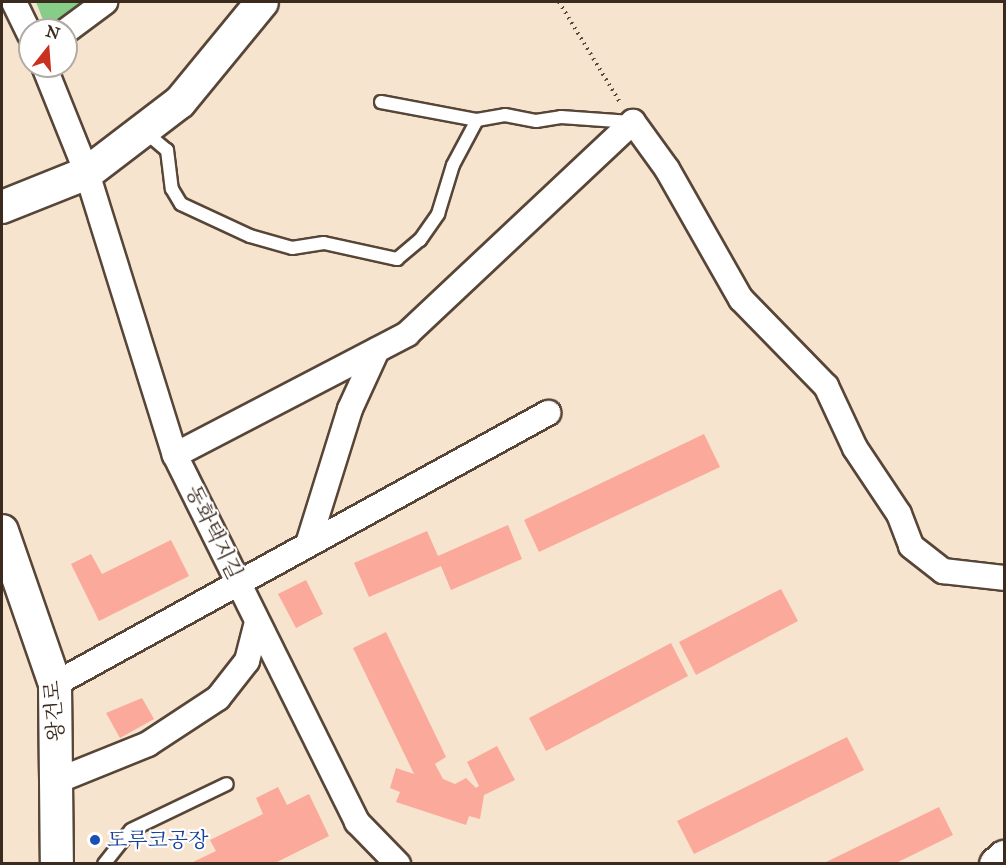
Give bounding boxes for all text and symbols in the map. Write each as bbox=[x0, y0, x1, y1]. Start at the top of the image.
north arrow bbox=[18, 18, 78, 78]
text: N bbox=[44, 21, 62, 43]
street label: 동화택지길 bbox=[180, 481, 248, 583]
street label: 왕건로 bbox=[39, 680, 69, 742]
place label: 도루코공장 bbox=[107, 827, 208, 853]
marker: 도루코공장 bbox=[88, 833, 102, 847]

